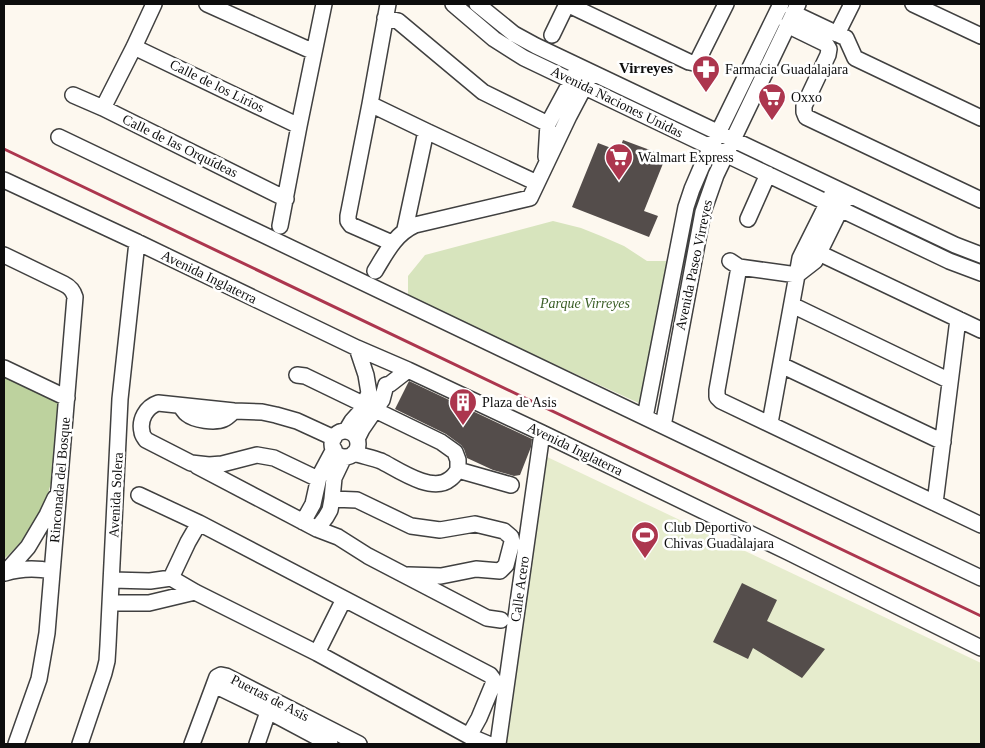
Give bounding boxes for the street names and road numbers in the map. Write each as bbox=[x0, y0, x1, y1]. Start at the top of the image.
street label: Calle de los Lirios bbox=[167, 57, 267, 115]
street label: Avenida Naciones Unidas bbox=[548, 63, 686, 141]
street label: Calle de las Orquídeas bbox=[120, 112, 240, 180]
street label: Avenida Paseo Virreyes bbox=[673, 198, 715, 332]
street label: Avenida Inglaterra bbox=[159, 247, 260, 307]
street label: Rinconada del Bosque bbox=[47, 417, 73, 543]
street label: Avenida Inglaterra bbox=[525, 419, 626, 479]
street label: Avenida Solera bbox=[106, 451, 126, 538]
street label: Calle Acero bbox=[508, 555, 532, 623]
street label: Puertas de Asis bbox=[228, 672, 312, 724]

